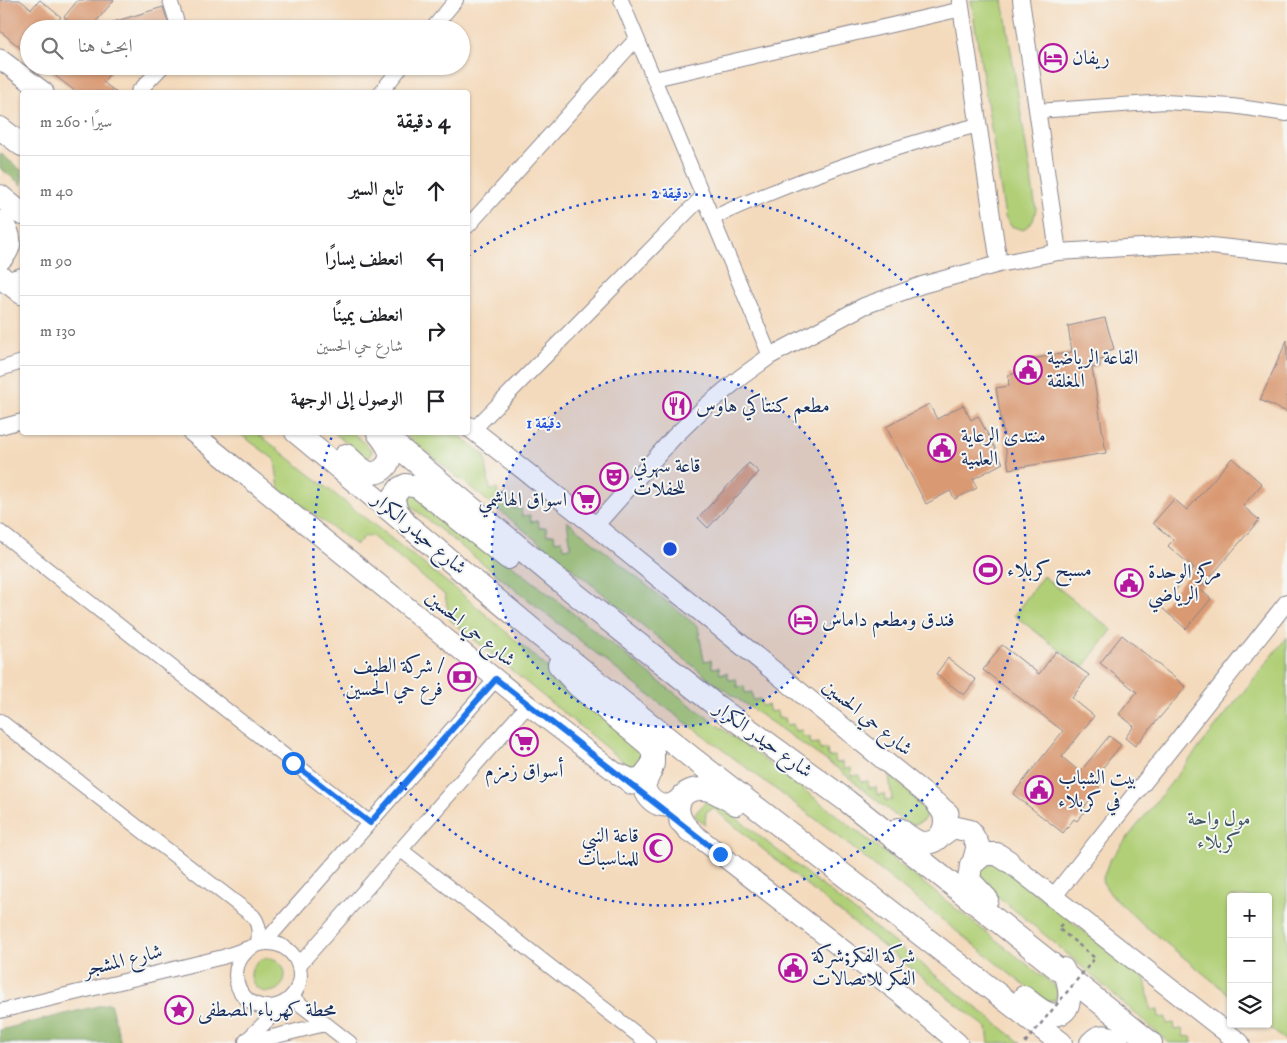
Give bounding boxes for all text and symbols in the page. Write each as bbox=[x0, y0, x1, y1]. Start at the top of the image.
search box bbox=[20, 20, 470, 75]
icon: search bbox=[38, 34, 66, 62]
text: ابحث هنا bbox=[78, 35, 133, 58]
hotel icon: ريفان bbox=[1038, 43, 1068, 73]
place label: ريفان bbox=[1072, 46, 1110, 71]
text: 4 دقيقة bbox=[397, 109, 450, 135]
text: سيرًا · 260 m bbox=[40, 112, 112, 132]
icon: ahead bbox=[422, 177, 450, 205]
text: تابع السير bbox=[349, 178, 403, 201]
text: 40 m bbox=[40, 181, 73, 201]
text: 2 دقيقة bbox=[652, 184, 688, 203]
icon: left bbox=[422, 247, 450, 275]
text: انعطف يسارًا bbox=[325, 248, 403, 271]
text: 90 m bbox=[40, 251, 72, 271]
text: انعطف يمينًا bbox=[333, 304, 403, 327]
icon: right bbox=[422, 317, 450, 345]
text: 130 m bbox=[40, 321, 76, 341]
text: شارع حي الحسين bbox=[316, 336, 403, 356]
place label: القاعة الرياضية المغلقة bbox=[1047, 346, 1138, 394]
public building icon: القاعة الرياضية المغلقة bbox=[1013, 355, 1043, 385]
icon: arrive bbox=[422, 387, 450, 415]
text: الوصول إلى الوجهة bbox=[291, 388, 403, 411]
restaurant icon: مطعم كنتاكي هاوس bbox=[662, 391, 692, 421]
place label: مطعم كنتاكي هاوس bbox=[696, 393, 830, 424]
text: 1 دقيقة bbox=[527, 414, 561, 433]
place label: منتدى الرعاية العلمية bbox=[961, 424, 1046, 472]
public building icon: منتدى الرعاية العلمية bbox=[927, 433, 957, 463]
place label: قاعة سهرتي للحفلات bbox=[633, 454, 701, 502]
theatre icon: قاعة سهرتي للحفلات bbox=[599, 462, 629, 492]
supermarket icon: اسواق الهاشمي bbox=[571, 485, 601, 515]
street label: شارع حيدر الكرار bbox=[363, 486, 471, 584]
place label: اسواق الهاشمي bbox=[478, 488, 567, 518]
centre of rings bbox=[661, 540, 679, 558]
sports icon: مسبح كربلاء bbox=[973, 555, 1003, 585]
place label: مسبح كربلاء bbox=[1007, 558, 1092, 587]
place label: مركز الوحدة الرياضي bbox=[1148, 560, 1221, 613]
public building icon: مركز الوحدة الرياضي bbox=[1114, 568, 1144, 598]
street label: شارع حي الحسين bbox=[417, 585, 520, 676]
hotel icon: فندق ومطعم داماس bbox=[788, 605, 818, 635]
place label: فندق ومطعم داماس bbox=[822, 608, 955, 638]
place label: شركة الطيف / فرع حي الحسين bbox=[346, 653, 445, 706]
bank icon: شركة الطيف / فرع حي الحسين bbox=[447, 662, 477, 692]
street label: شارع حي الحسين bbox=[814, 674, 917, 765]
street label: شارع حيدر الكرار bbox=[705, 695, 817, 787]
supermarket icon: أسواق زمزم bbox=[509, 727, 539, 757]
route start bbox=[282, 752, 305, 775]
place label: أسواق زمزم bbox=[485, 756, 564, 788]
place label: بيت الشباب في كربلاء bbox=[1058, 766, 1137, 816]
public building icon: بيت الشباب في كربلاء bbox=[1024, 775, 1054, 805]
park label: مول واحة كربلاء bbox=[1187, 807, 1251, 855]
place label: قاعة النبي للمناسبات bbox=[577, 824, 639, 872]
mosque icon: قاعة النبي للمناسبات bbox=[643, 833, 673, 863]
route end bbox=[709, 843, 732, 866]
map controls bbox=[1227, 893, 1272, 1028]
button: + bbox=[1227, 893, 1272, 938]
button: − bbox=[1227, 938, 1272, 983]
street label: شارع المشجر bbox=[79, 939, 166, 987]
place label: شركة الفكر;شركة الفكر للاتصالات bbox=[811, 943, 916, 992]
public building icon: شركة الفكر;شركة الفكر للاتصالات bbox=[778, 953, 808, 983]
button: layers bbox=[1227, 983, 1272, 1028]
place icon: محطة كهرباء المصطفى bbox=[164, 995, 194, 1025]
place label: محطة كهرباء المصطفى bbox=[198, 998, 336, 1024]

